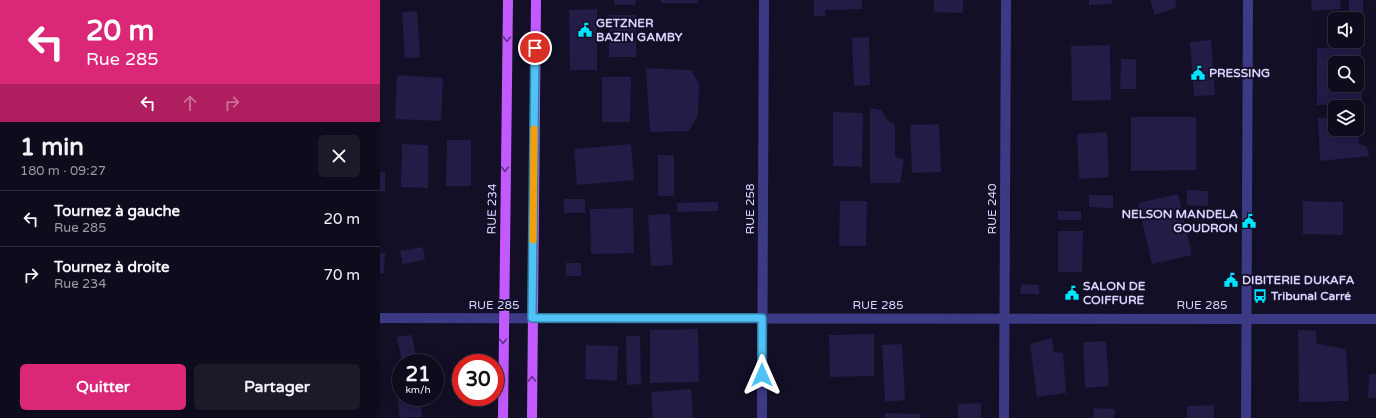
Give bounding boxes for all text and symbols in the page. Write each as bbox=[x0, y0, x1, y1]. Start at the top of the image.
map controls bbox=[1328, 12, 1364, 136]
button: sound bbox=[1328, 12, 1364, 48]
text: 20 m bbox=[86, 14, 154, 48]
icon: left bbox=[20, 16, 72, 68]
place label: GETZNER BAZIN GAMBY bbox=[596, 16, 683, 44]
public building icon: GETZNER BAZIN GAMBY bbox=[577, 22, 593, 38]
pin bbox=[518, 31, 552, 65]
one-way arrow bbox=[503, 36, 511, 42]
icon: arrive bbox=[524, 37, 546, 59]
text: Rue 285 bbox=[86, 48, 159, 70]
button: search bbox=[1328, 56, 1364, 92]
public building icon: PRESSING bbox=[1190, 65, 1206, 81]
place label: PRESSING bbox=[1209, 66, 1270, 80]
icon: left bbox=[137, 92, 159, 114]
icon: ahead bbox=[179, 92, 201, 114]
icon: right bbox=[221, 92, 243, 114]
button: layers bbox=[1328, 100, 1364, 136]
text: 1 min bbox=[20, 133, 84, 162]
button: close bbox=[318, 135, 360, 177]
text: 180 m · 09:27 bbox=[20, 163, 106, 179]
one-way arrow bbox=[501, 166, 509, 172]
street label: RUE 234 bbox=[485, 183, 499, 235]
street label: RUE 258 bbox=[743, 183, 757, 235]
street label: RUE 240 bbox=[985, 183, 999, 235]
text: Tournez à gauche bbox=[54, 202, 180, 220]
place label: NELSON MANDELA GOUDRON bbox=[1121, 207, 1238, 235]
icon: left bbox=[20, 208, 42, 230]
text: 20 m bbox=[323, 210, 360, 228]
public building icon: NELSON MANDELA GOUDRON bbox=[1241, 213, 1257, 229]
text: Rue 285 bbox=[54, 220, 106, 236]
text: Tournez à droite bbox=[54, 258, 169, 276]
icon: right bbox=[20, 264, 42, 286]
text: 70 m bbox=[323, 266, 360, 284]
public building icon: DIBITERIE DUKAFA bbox=[1223, 272, 1239, 288]
place label: DIBITERIE DUKAFA bbox=[1242, 273, 1354, 287]
text: Rue 234 bbox=[54, 276, 106, 292]
place label: SALON DE COIFFURE bbox=[1083, 279, 1146, 307]
public building icon: SALON DE COIFFURE bbox=[1064, 285, 1080, 301]
bus stop icon: Tribunal Carré bbox=[1252, 288, 1268, 304]
place label: Tribunal Carré bbox=[1270, 289, 1351, 303]
street label: RUE 285 bbox=[468, 298, 520, 312]
street label: RUE 285 bbox=[852, 298, 904, 312]
street label: RUE 285 bbox=[1176, 298, 1228, 312]
one-way arrow bbox=[499, 338, 507, 344]
speed limit sign: 30 bbox=[452, 354, 504, 406]
position arrow bbox=[741, 354, 783, 396]
text: 21 bbox=[405, 363, 431, 387]
button: Quitter bbox=[20, 364, 186, 410]
button: Partager bbox=[194, 364, 360, 410]
one-way arrow bbox=[528, 376, 536, 382]
text: km/h bbox=[405, 384, 431, 396]

